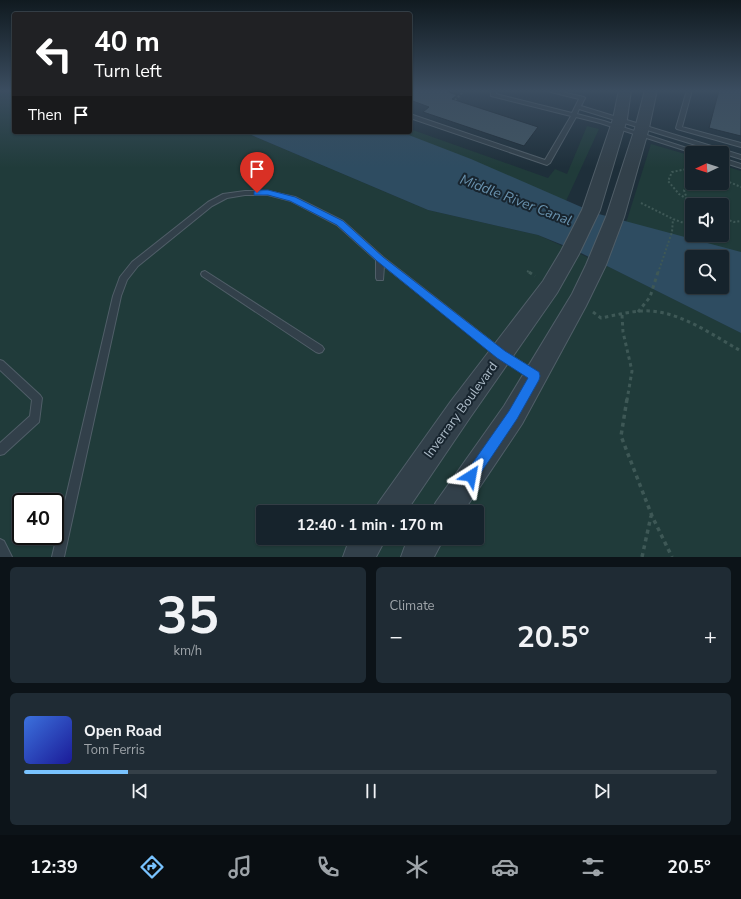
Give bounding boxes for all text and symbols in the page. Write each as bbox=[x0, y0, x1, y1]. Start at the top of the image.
text: 40 m bbox=[94, 23, 160, 61]
icon: left bbox=[28, 28, 80, 80]
text: Turn left bbox=[94, 59, 162, 83]
icon: arrive bbox=[70, 104, 92, 126]
text: Then bbox=[28, 105, 62, 125]
north arrow bbox=[685, 146, 729, 190]
map controls bbox=[685, 146, 729, 294]
pin bbox=[240, 152, 274, 193]
icon: arrive bbox=[246, 158, 268, 180]
water label: Middle River Canal bbox=[457, 170, 575, 230]
button: sound bbox=[685, 198, 729, 242]
button: search bbox=[685, 250, 729, 294]
street label: Inverrary Boulevard bbox=[420, 358, 502, 462]
position arrow bbox=[450, 455, 492, 497]
speed limit sign: 40 bbox=[12, 493, 64, 545]
text: 12:40 · 1 min · 170 m bbox=[297, 515, 443, 535]
text: 35 bbox=[157, 580, 219, 651]
text: Climate bbox=[390, 597, 435, 615]
text: 20.5° bbox=[517, 617, 590, 658]
text: − bbox=[390, 622, 403, 652]
text: + bbox=[704, 622, 717, 652]
text: km/h bbox=[173, 642, 202, 660]
text: Open Road bbox=[84, 721, 162, 741]
text: Tom Ferris bbox=[84, 741, 145, 759]
icon: previous bbox=[129, 780, 151, 802]
icon: pause bbox=[360, 780, 382, 802]
icon: next bbox=[591, 780, 613, 802]
icon: directions bbox=[138, 853, 166, 881]
icon: music bbox=[226, 853, 254, 881]
icon: phone bbox=[314, 853, 342, 881]
icon: climate bbox=[403, 853, 431, 881]
icon: car bbox=[491, 853, 519, 881]
icon: filters bbox=[579, 853, 607, 881]
text: 12:39 bbox=[30, 855, 78, 879]
text: 20.5° bbox=[667, 855, 711, 879]

